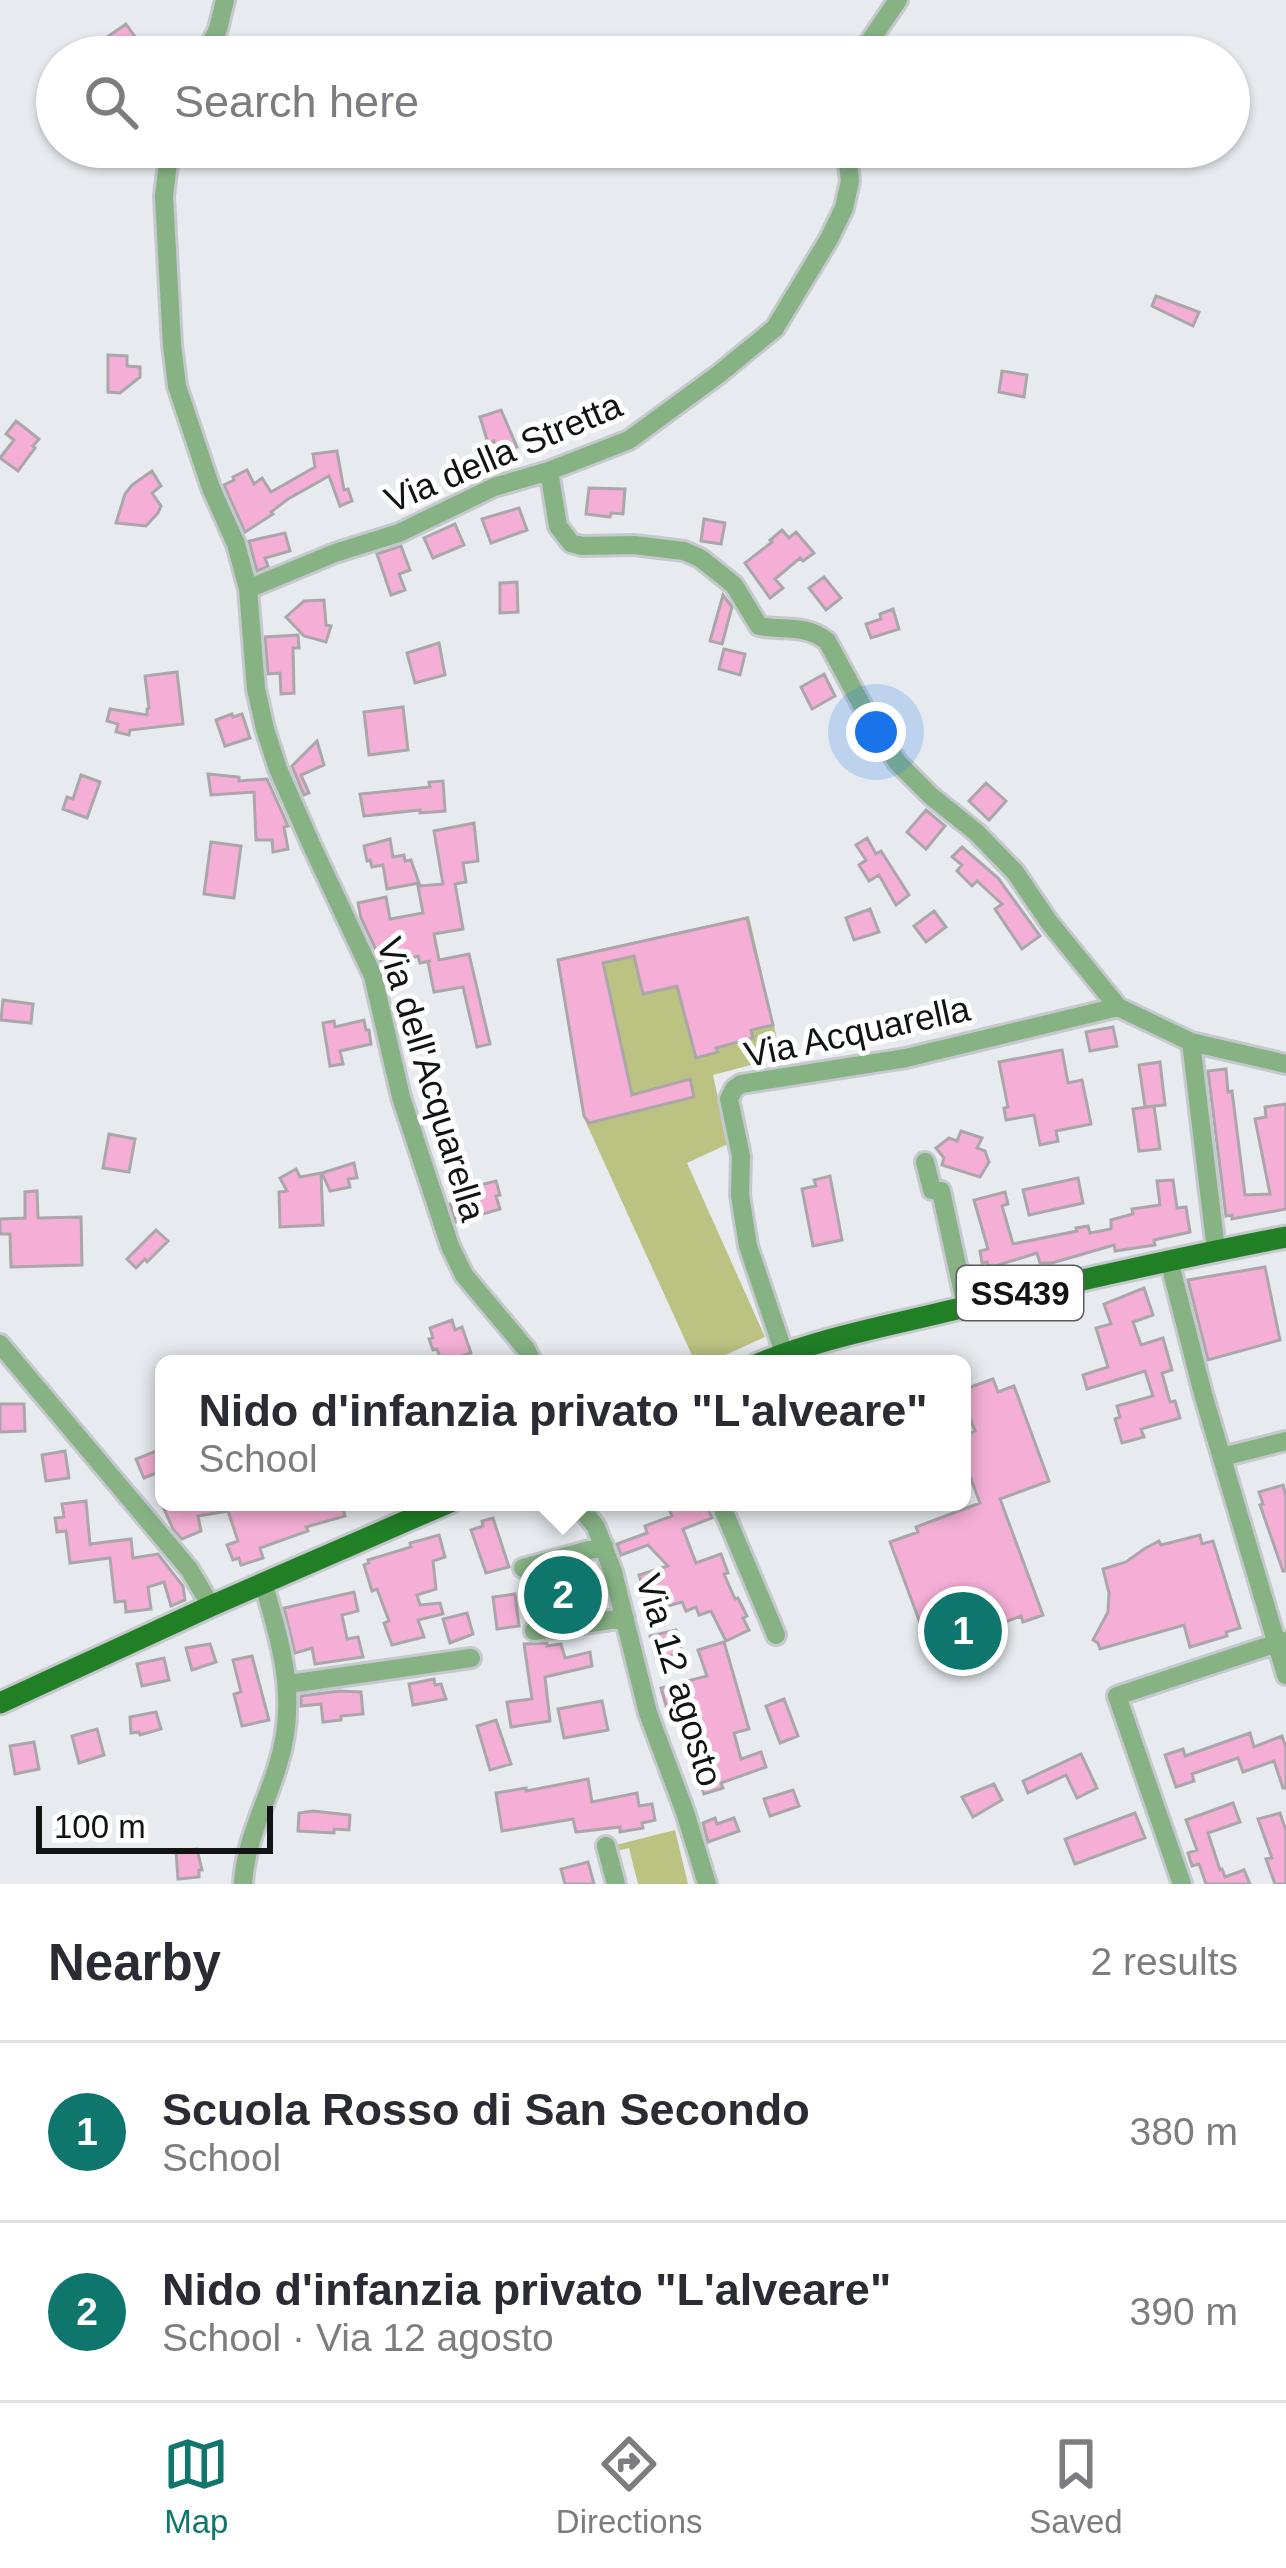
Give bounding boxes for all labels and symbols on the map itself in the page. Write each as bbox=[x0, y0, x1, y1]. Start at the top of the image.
street label: Via della Stretta bbox=[379, 384, 629, 521]
your location bbox=[846, 702, 906, 762]
street label: Via dell'Acquarella bbox=[369, 932, 494, 1227]
street label: Via Acquarella bbox=[741, 987, 975, 1075]
road number: SS439 bbox=[957, 1266, 1083, 1320]
pin: 2 bbox=[524, 1550, 602, 1640]
street label: Via 12 agosto bbox=[628, 1569, 731, 1791]
pin: 1 bbox=[924, 1586, 1002, 1676]
scale bar bbox=[36, 1800, 273, 1853]

